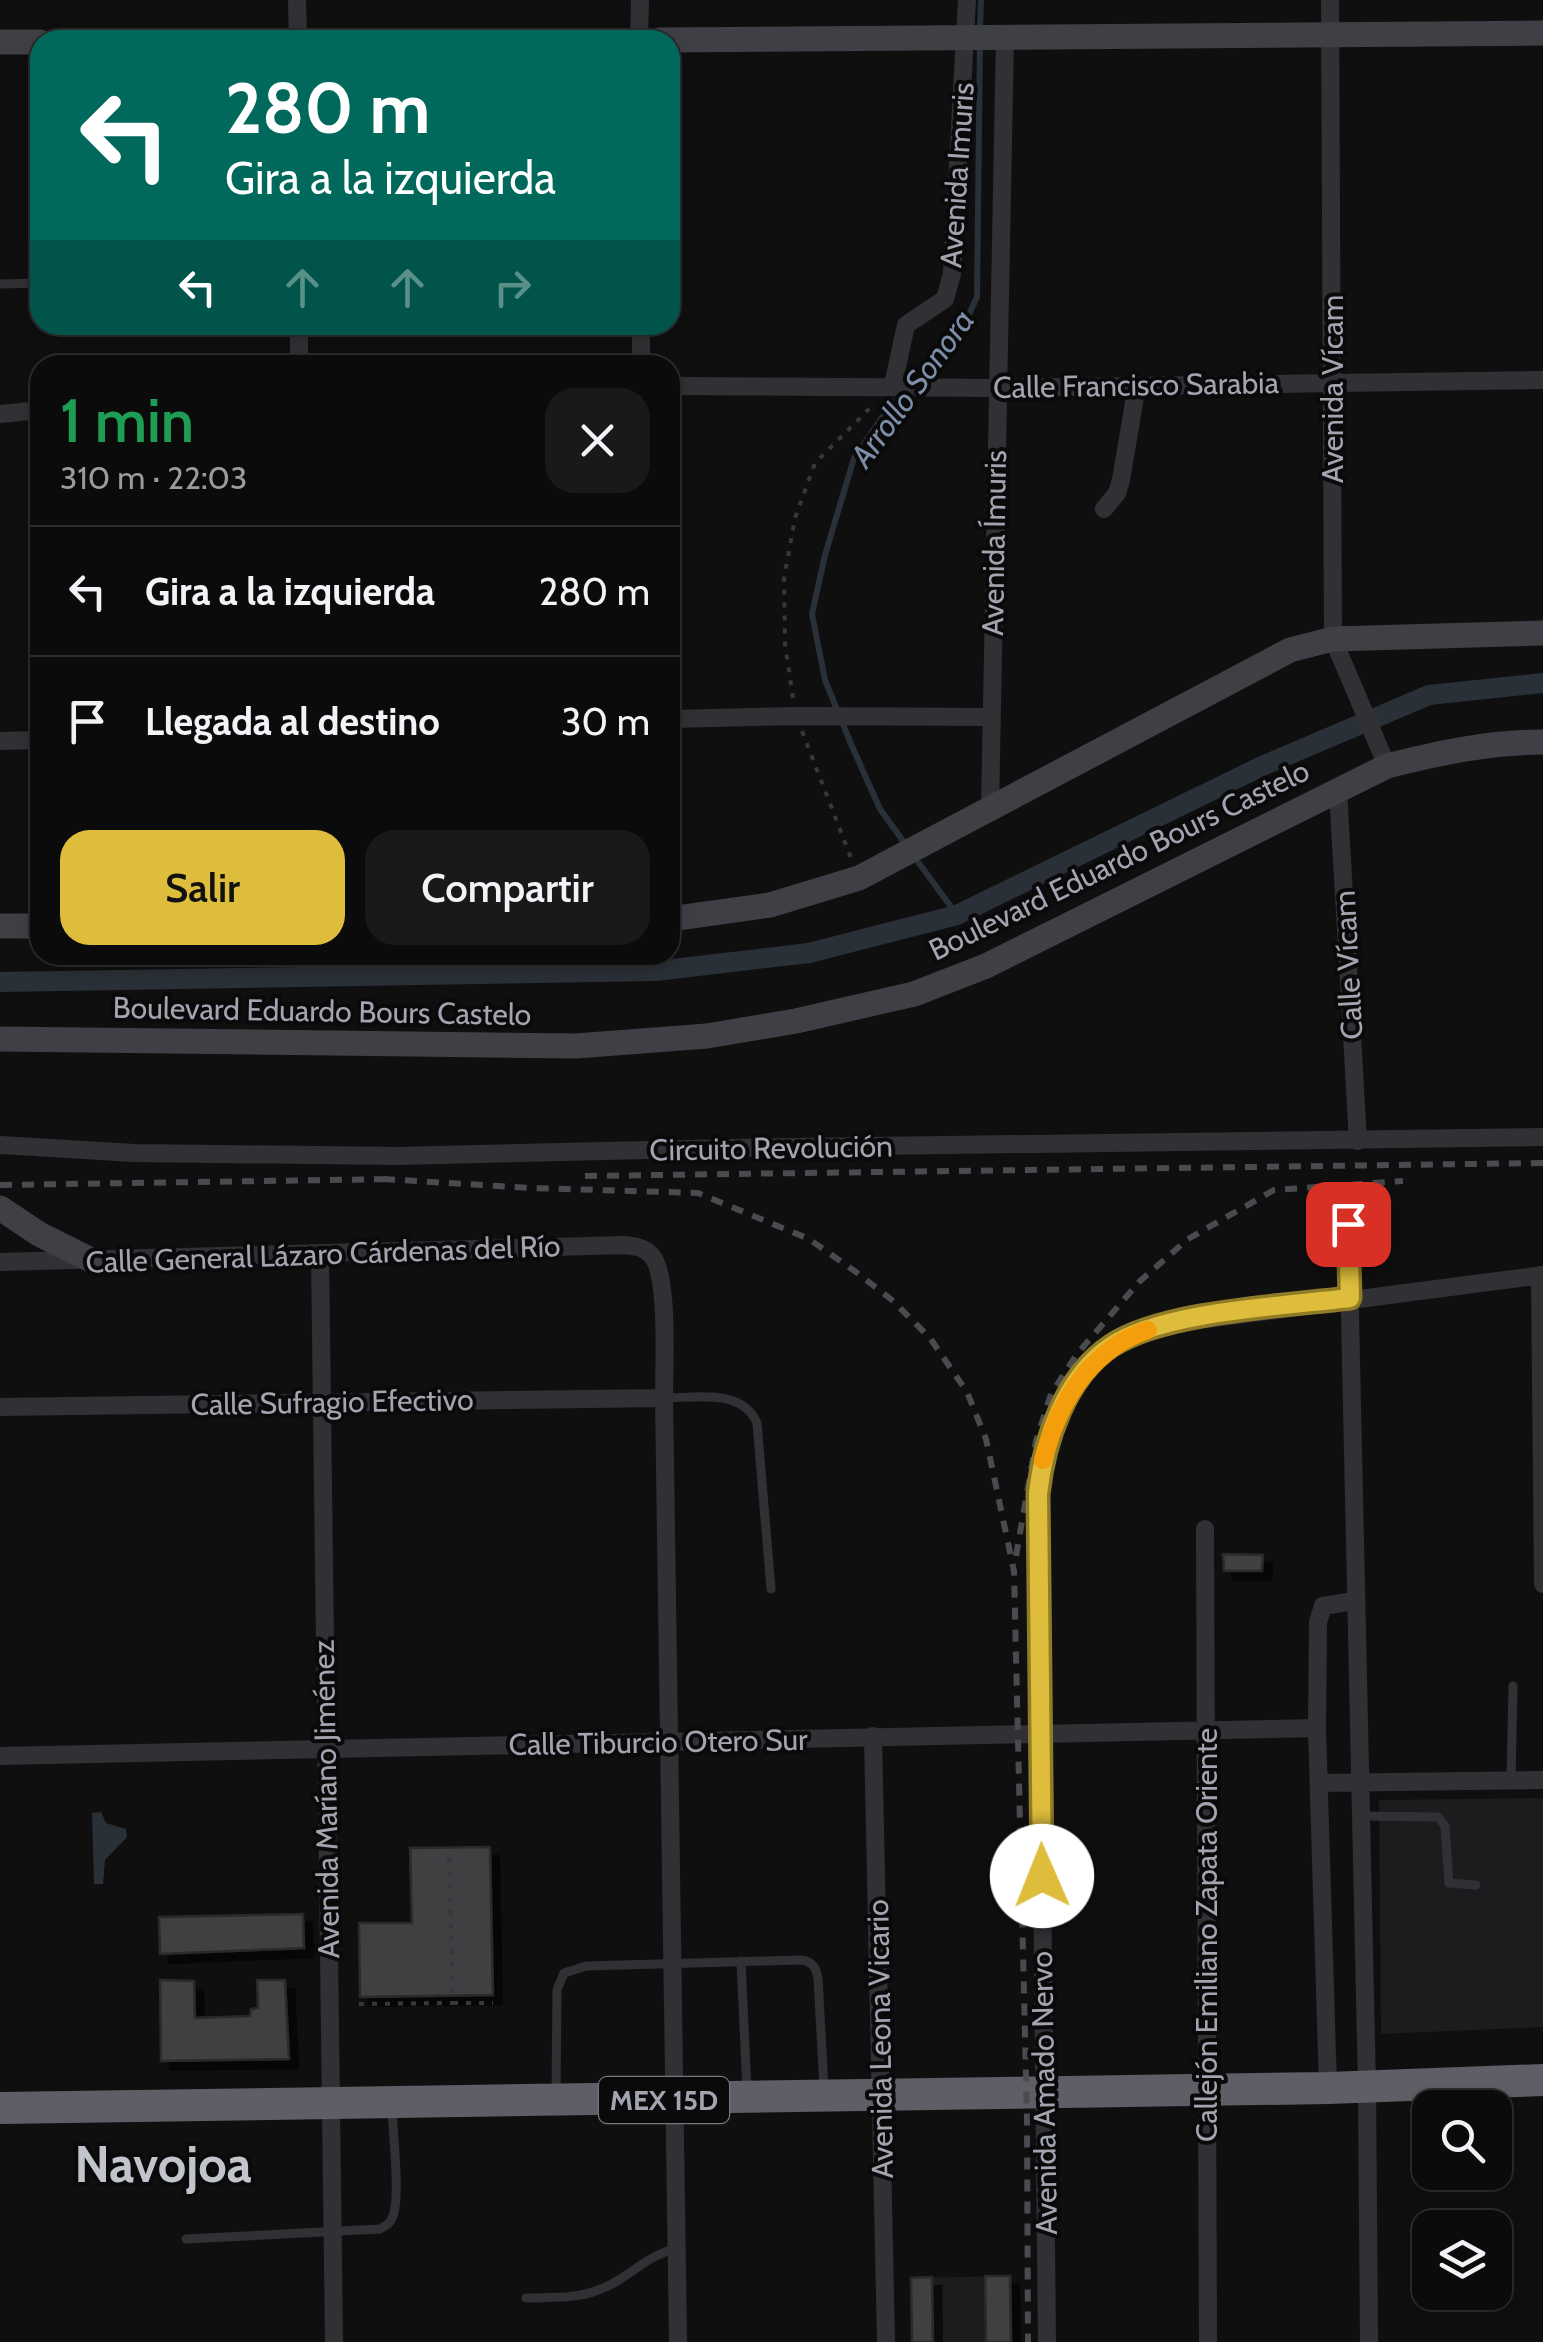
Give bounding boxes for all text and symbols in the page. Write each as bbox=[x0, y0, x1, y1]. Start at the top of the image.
text: 280 m bbox=[225, 65, 430, 151]
icon: left bbox=[60, 70, 190, 200]
street label: Avenida Imuris bbox=[932, 81, 982, 269]
text: Gira a la izquierda bbox=[225, 151, 556, 205]
icon: left bbox=[170, 260, 225, 315]
icon: ahead bbox=[275, 260, 330, 315]
icon: ahead bbox=[380, 260, 435, 315]
icon: right bbox=[485, 260, 540, 315]
street label: Avenida Vícam bbox=[1314, 295, 1351, 483]
water label: Arrollo Sonora bbox=[841, 302, 982, 476]
street label: Calle Francisco Sarabia bbox=[993, 364, 1280, 406]
text: 1 min bbox=[60, 384, 194, 457]
button: close bbox=[545, 388, 650, 493]
street label: Avenida Ímuris bbox=[974, 450, 1014, 636]
text: 310 m · 22:03 bbox=[60, 458, 247, 497]
icon: left bbox=[60, 564, 115, 619]
text: Gira a la izquierda bbox=[145, 568, 435, 615]
text: 280 m bbox=[539, 568, 650, 615]
icon: arrive bbox=[60, 694, 115, 749]
text: Llegada al destino bbox=[145, 698, 440, 745]
text: 30 m bbox=[561, 698, 650, 745]
street label: Boulevard Eduardo Bours Castelo bbox=[923, 752, 1315, 968]
button: Salir bbox=[60, 830, 345, 945]
button: Compartir bbox=[365, 830, 650, 945]
street label: Calle Vícam bbox=[1326, 889, 1370, 1041]
street label: Boulevard Eduardo Bours Castelo bbox=[112, 989, 532, 1033]
street label: Circuito Revolución bbox=[649, 1127, 893, 1169]
pin bbox=[1306, 1182, 1391, 1267]
icon: arrive bbox=[1321, 1197, 1376, 1252]
street label: Calle General Lázaro Cárdenas del Río bbox=[85, 1227, 561, 1281]
street label: Calle Sufragio Efectivo bbox=[190, 1381, 474, 1423]
street label: Avenida Maríano Jiménez bbox=[305, 1639, 347, 1959]
street label: Calle Tiburcio Otero Sur bbox=[508, 1721, 808, 1763]
street label: Callejón Emiliano Zapata Oriente bbox=[1188, 1728, 1225, 2142]
position arrow bbox=[990, 1824, 1094, 1928]
street label: Avenida Leona Vicario bbox=[859, 1899, 901, 2179]
street label: Avenida Amado Nervo bbox=[1023, 1951, 1065, 2235]
road number: MEX 15D bbox=[599, 2077, 729, 2123]
map controls bbox=[1412, 2090, 1512, 2310]
button: search bbox=[1412, 2090, 1512, 2190]
district label: Navojoa bbox=[74, 2134, 252, 2195]
button: layers bbox=[1412, 2210, 1512, 2310]

